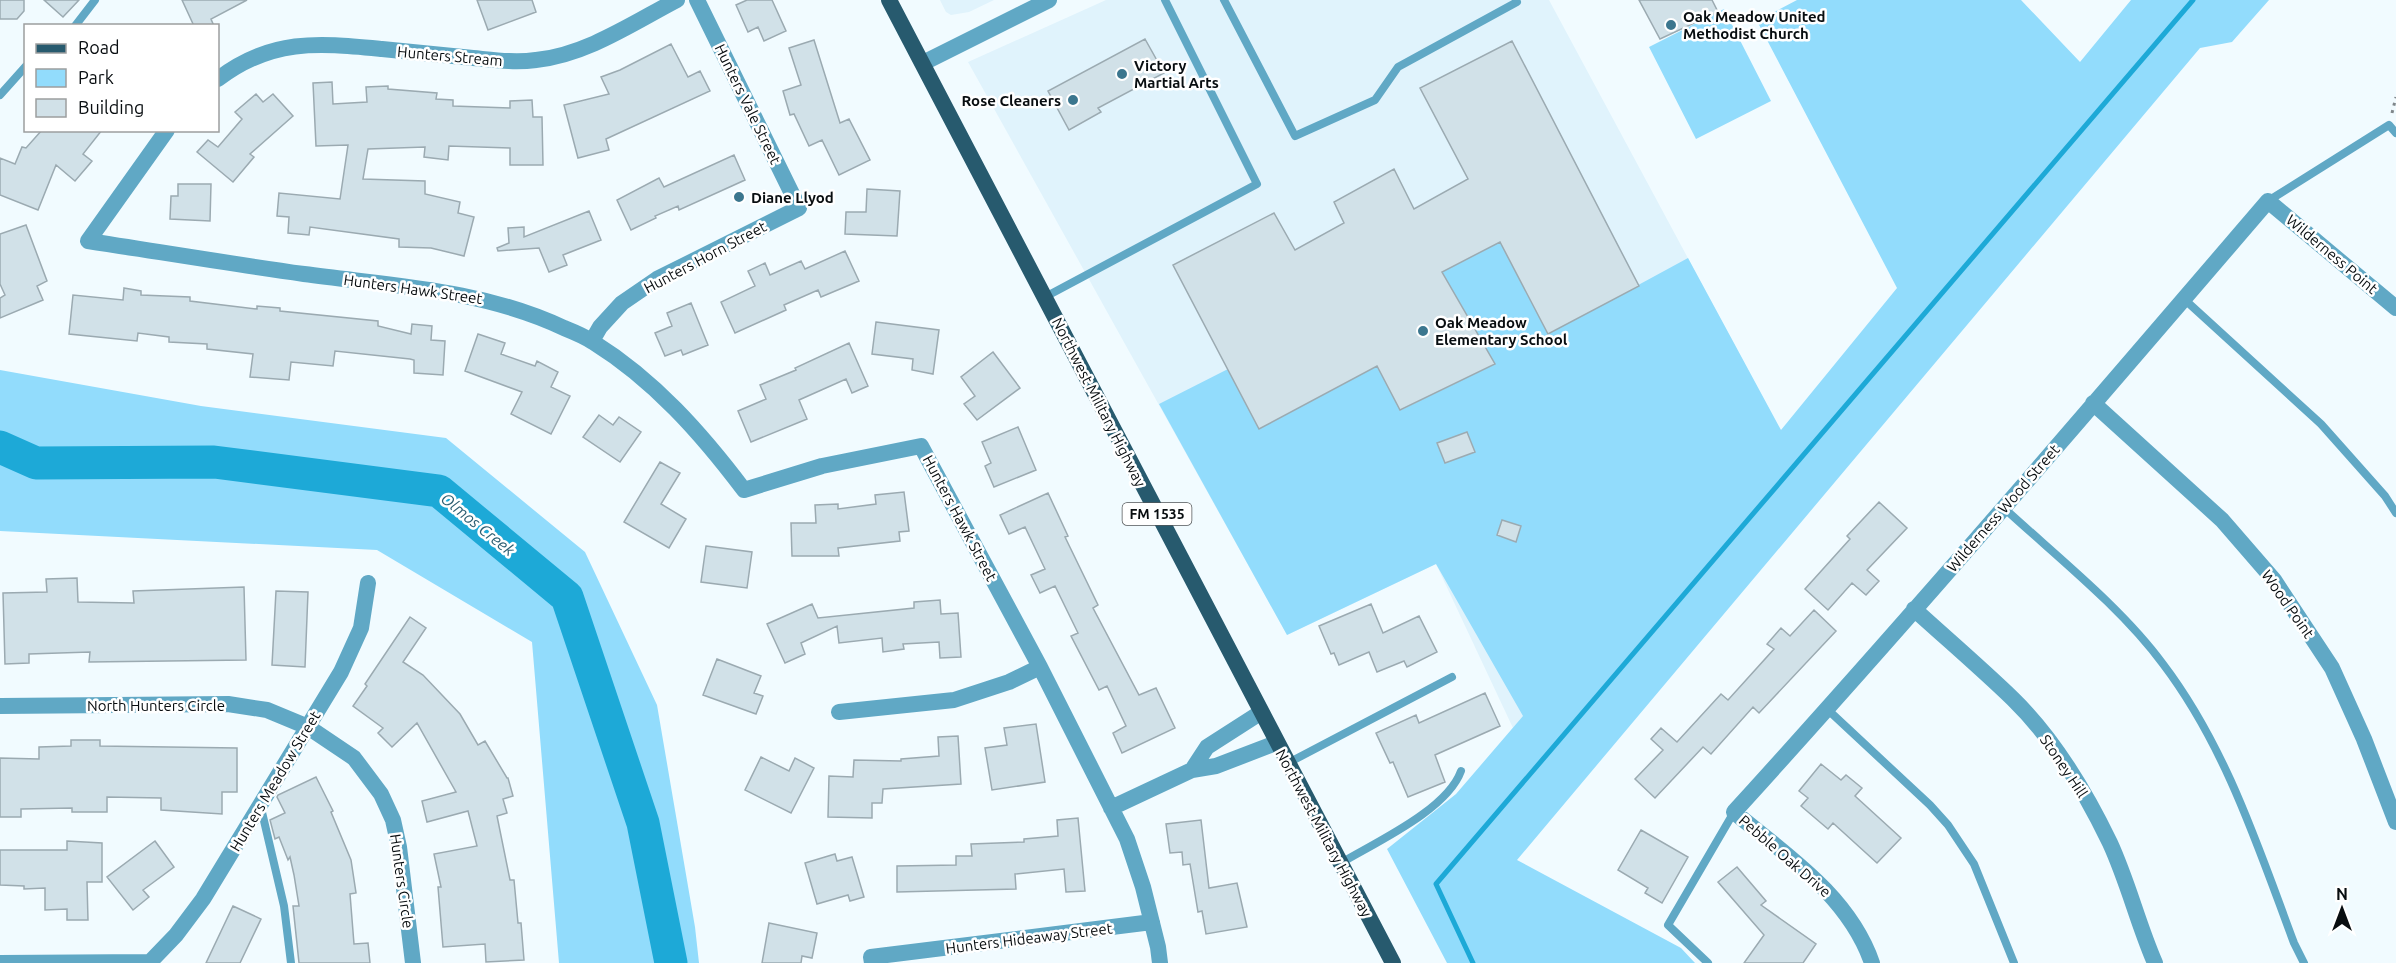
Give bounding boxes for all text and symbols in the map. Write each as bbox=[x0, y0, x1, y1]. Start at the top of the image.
place label: Oak Meadow United Methodist Church bbox=[1683, 8, 1826, 42]
marker: Oak Meadow United Methodist Church bbox=[1664, 18, 1678, 32]
legend bbox=[24, 24, 219, 132]
text: Road bbox=[78, 37, 120, 57]
street label: Hunters Vale Street bbox=[711, 41, 785, 167]
street label: Hunters Stream bbox=[397, 43, 503, 69]
place label: Victory Martial Arts bbox=[1134, 57, 1219, 91]
text: Park bbox=[78, 67, 114, 87]
marker: Victory Martial Arts bbox=[1115, 67, 1129, 81]
place label: Rose Cleaners bbox=[962, 92, 1061, 109]
marker: Rose Cleaners bbox=[1066, 93, 1080, 107]
text: Building bbox=[78, 97, 144, 117]
place label: Diane Llyod bbox=[751, 189, 834, 206]
marker: Diane Llyod bbox=[732, 190, 746, 204]
street label: Wilderness Point bbox=[2283, 211, 2381, 297]
street label: Hunters Horn Street bbox=[641, 217, 769, 296]
street label: Hunters Hawk Street bbox=[342, 271, 484, 307]
place label: Oak Meadow Elementary School bbox=[1435, 314, 1568, 348]
street label: Northwest Military Highway bbox=[1049, 315, 1149, 489]
marker: Oak Meadow Elementary School bbox=[1416, 324, 1430, 338]
street label: Wilderness Wood Street bbox=[1943, 441, 2063, 575]
street label: Hunters Hawk Street bbox=[920, 452, 1000, 584]
water label: Olmos Creek bbox=[438, 489, 519, 560]
road number: FM 1535 bbox=[1122, 503, 1192, 525]
street label: Wood Point bbox=[2258, 567, 2318, 641]
street label: North Hunters Circle bbox=[87, 697, 225, 714]
street label: Hunters Meadow Street bbox=[226, 708, 324, 854]
street label: Stoney Hill bbox=[2037, 731, 2091, 801]
street label: Northwest Military Highway bbox=[1272, 746, 1376, 920]
street label: Pebble Oak Drive bbox=[1736, 812, 1834, 900]
street label: Hunters Circle bbox=[387, 833, 417, 929]
north arrow bbox=[2312, 879, 2372, 939]
text: N bbox=[2336, 885, 2348, 903]
street label: Hunters Hideaway Street bbox=[945, 919, 1114, 957]

